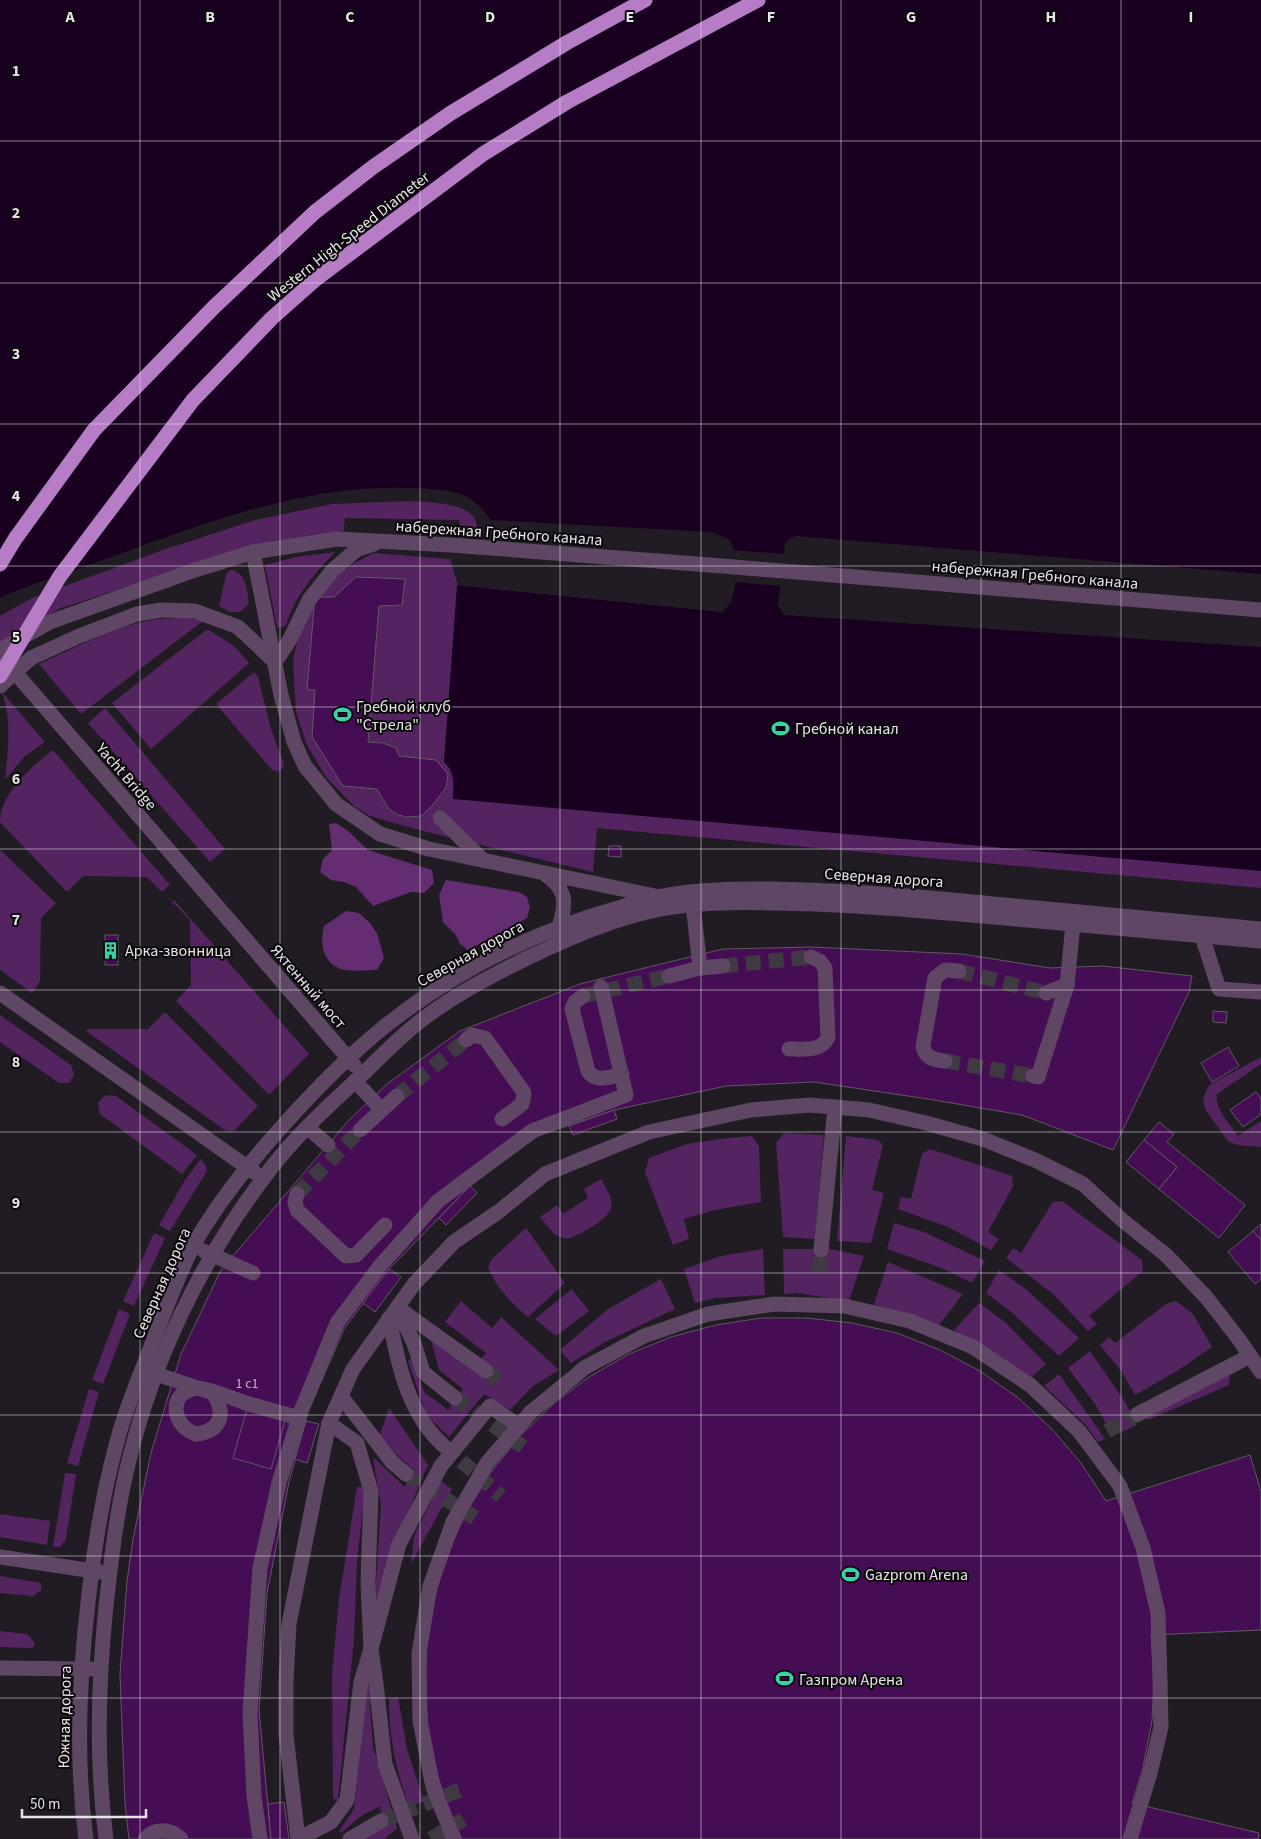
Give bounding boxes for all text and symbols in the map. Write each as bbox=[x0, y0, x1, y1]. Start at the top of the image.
text: A bbox=[64, 6, 75, 28]
text: B bbox=[205, 6, 215, 28]
text: C bbox=[345, 6, 355, 28]
text: D bbox=[485, 6, 495, 28]
text: E bbox=[626, 6, 634, 28]
text: F bbox=[767, 6, 775, 28]
text: G bbox=[906, 6, 916, 28]
text: H bbox=[1046, 6, 1056, 28]
text: I bbox=[1189, 6, 1193, 28]
text: 1 bbox=[12, 60, 20, 82]
street label: Western High-Speed Diameter bbox=[263, 166, 435, 307]
text: 2 bbox=[12, 202, 20, 224]
text: 3 bbox=[12, 343, 20, 365]
text: 4 bbox=[12, 485, 21, 507]
street label: набережная Гребного канала bbox=[395, 515, 603, 551]
street label: набережная Гребного канала bbox=[931, 555, 1139, 595]
text: 5 bbox=[12, 626, 20, 648]
place label: Гребной клуб "Стрела" bbox=[356, 696, 451, 736]
sports icon: Гребной клуб "Стрела" bbox=[332, 705, 352, 725]
sports icon: Гребной канал bbox=[771, 718, 791, 738]
place label: Гребной канал bbox=[795, 718, 899, 740]
street label: Yacht Bridge bbox=[90, 737, 162, 815]
text: 6 bbox=[12, 768, 20, 790]
street label: Северная дорога bbox=[824, 863, 944, 893]
text: 7 bbox=[12, 909, 20, 931]
street label: Северная дорога bbox=[413, 915, 528, 992]
building icon: Арка-звонница bbox=[101, 940, 121, 960]
place label: Арка-звонница bbox=[125, 940, 231, 962]
street label: Яхтенный мост bbox=[265, 940, 351, 1034]
text: 8 bbox=[12, 1051, 20, 1073]
text: 9 bbox=[12, 1192, 20, 1214]
street label: Северная дорога bbox=[128, 1224, 196, 1342]
house number: 1 с1 bbox=[235, 1374, 259, 1394]
sports icon: Gazprom Arena bbox=[841, 1564, 861, 1584]
place label: Gazprom Arena bbox=[865, 1564, 968, 1586]
street label: Южная дорога bbox=[53, 1665, 77, 1769]
sports icon: Газпром Арена bbox=[775, 1669, 795, 1689]
place label: Газпром Арена bbox=[799, 1669, 903, 1691]
scale bar bbox=[22, 1786, 146, 1818]
text: 50 m bbox=[30, 1794, 60, 1815]

